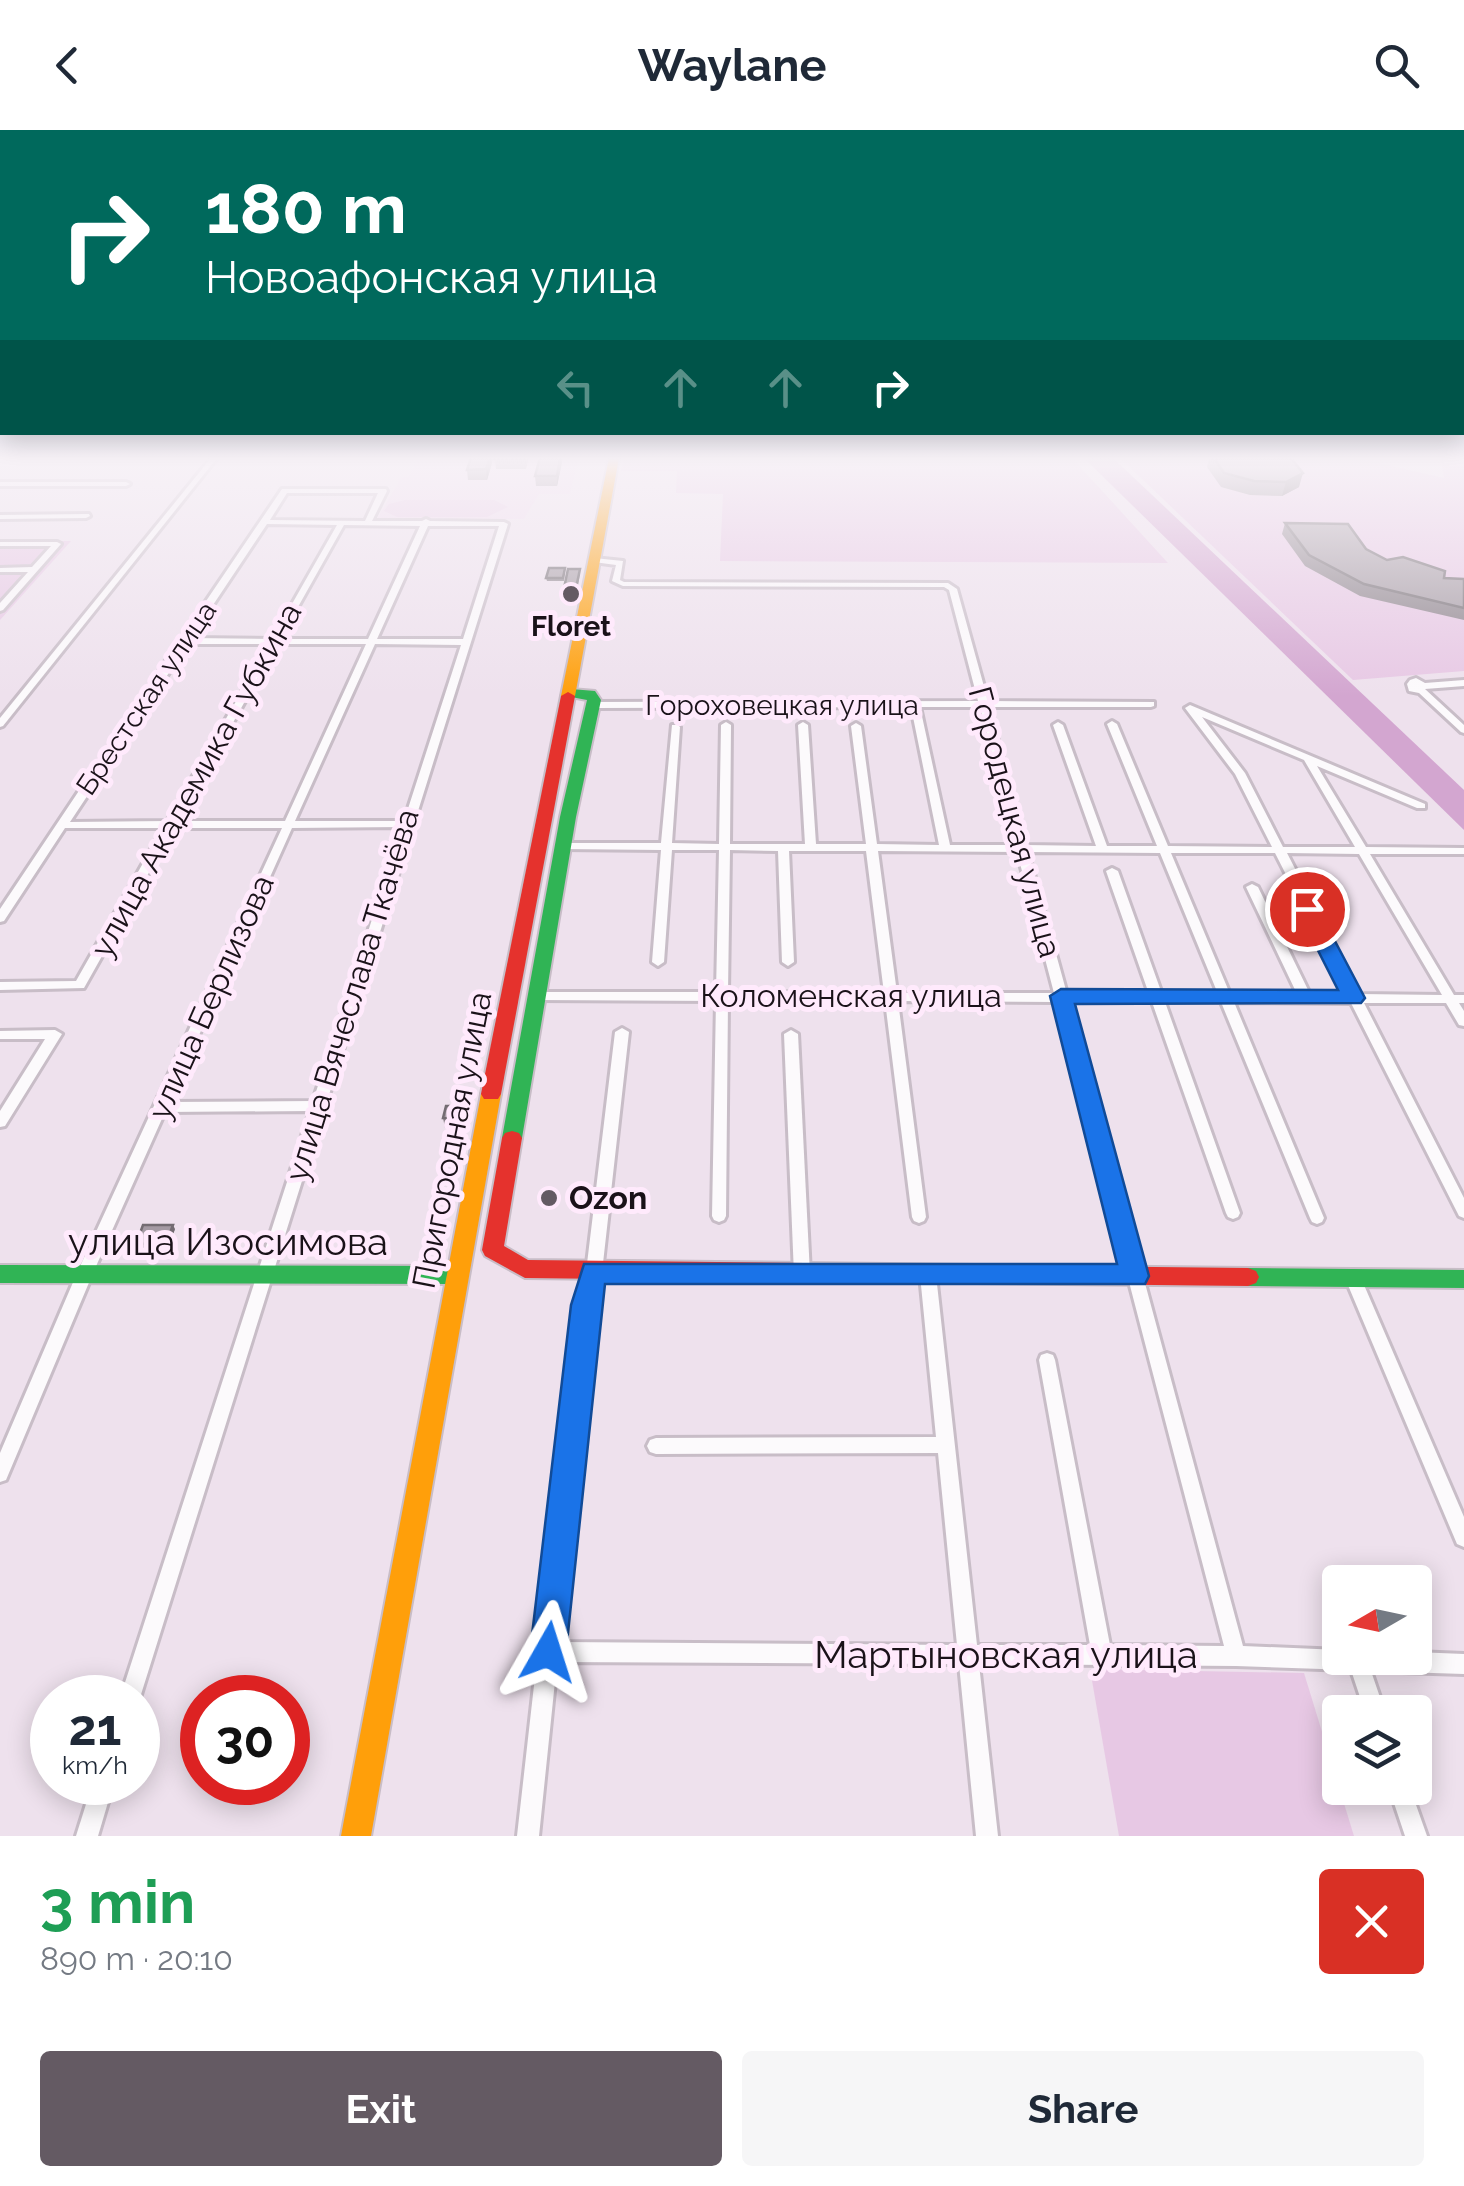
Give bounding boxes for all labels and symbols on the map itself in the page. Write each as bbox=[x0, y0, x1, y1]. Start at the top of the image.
marker: Floret bbox=[560, 583, 582, 605]
street label: Брестская улица bbox=[70, 595, 223, 801]
street label: улица Академика Губкина bbox=[83, 596, 309, 963]
place label: Floret bbox=[531, 610, 611, 643]
street label: Городецкая улица bbox=[962, 683, 1069, 961]
street label: Гороховецкая улица bbox=[645, 689, 919, 722]
street label: улица Вячеслава Ткачёва bbox=[277, 804, 426, 1185]
pin bbox=[1265, 867, 1350, 952]
street label: улица Берлизова bbox=[140, 869, 281, 1125]
street label: Коломенская улица bbox=[700, 977, 1002, 1014]
street label: Пригородная улица bbox=[405, 988, 498, 1291]
place label: Ozon bbox=[569, 1179, 647, 1216]
marker: Ozon bbox=[538, 1187, 560, 1209]
street label: улица Изосимова bbox=[68, 1219, 388, 1264]
north arrow bbox=[1322, 1565, 1432, 1675]
position arrow bbox=[496, 1600, 600, 1704]
street label: Мартыновская улица bbox=[814, 1632, 1198, 1677]
speed limit sign: 30 bbox=[180, 1675, 310, 1805]

